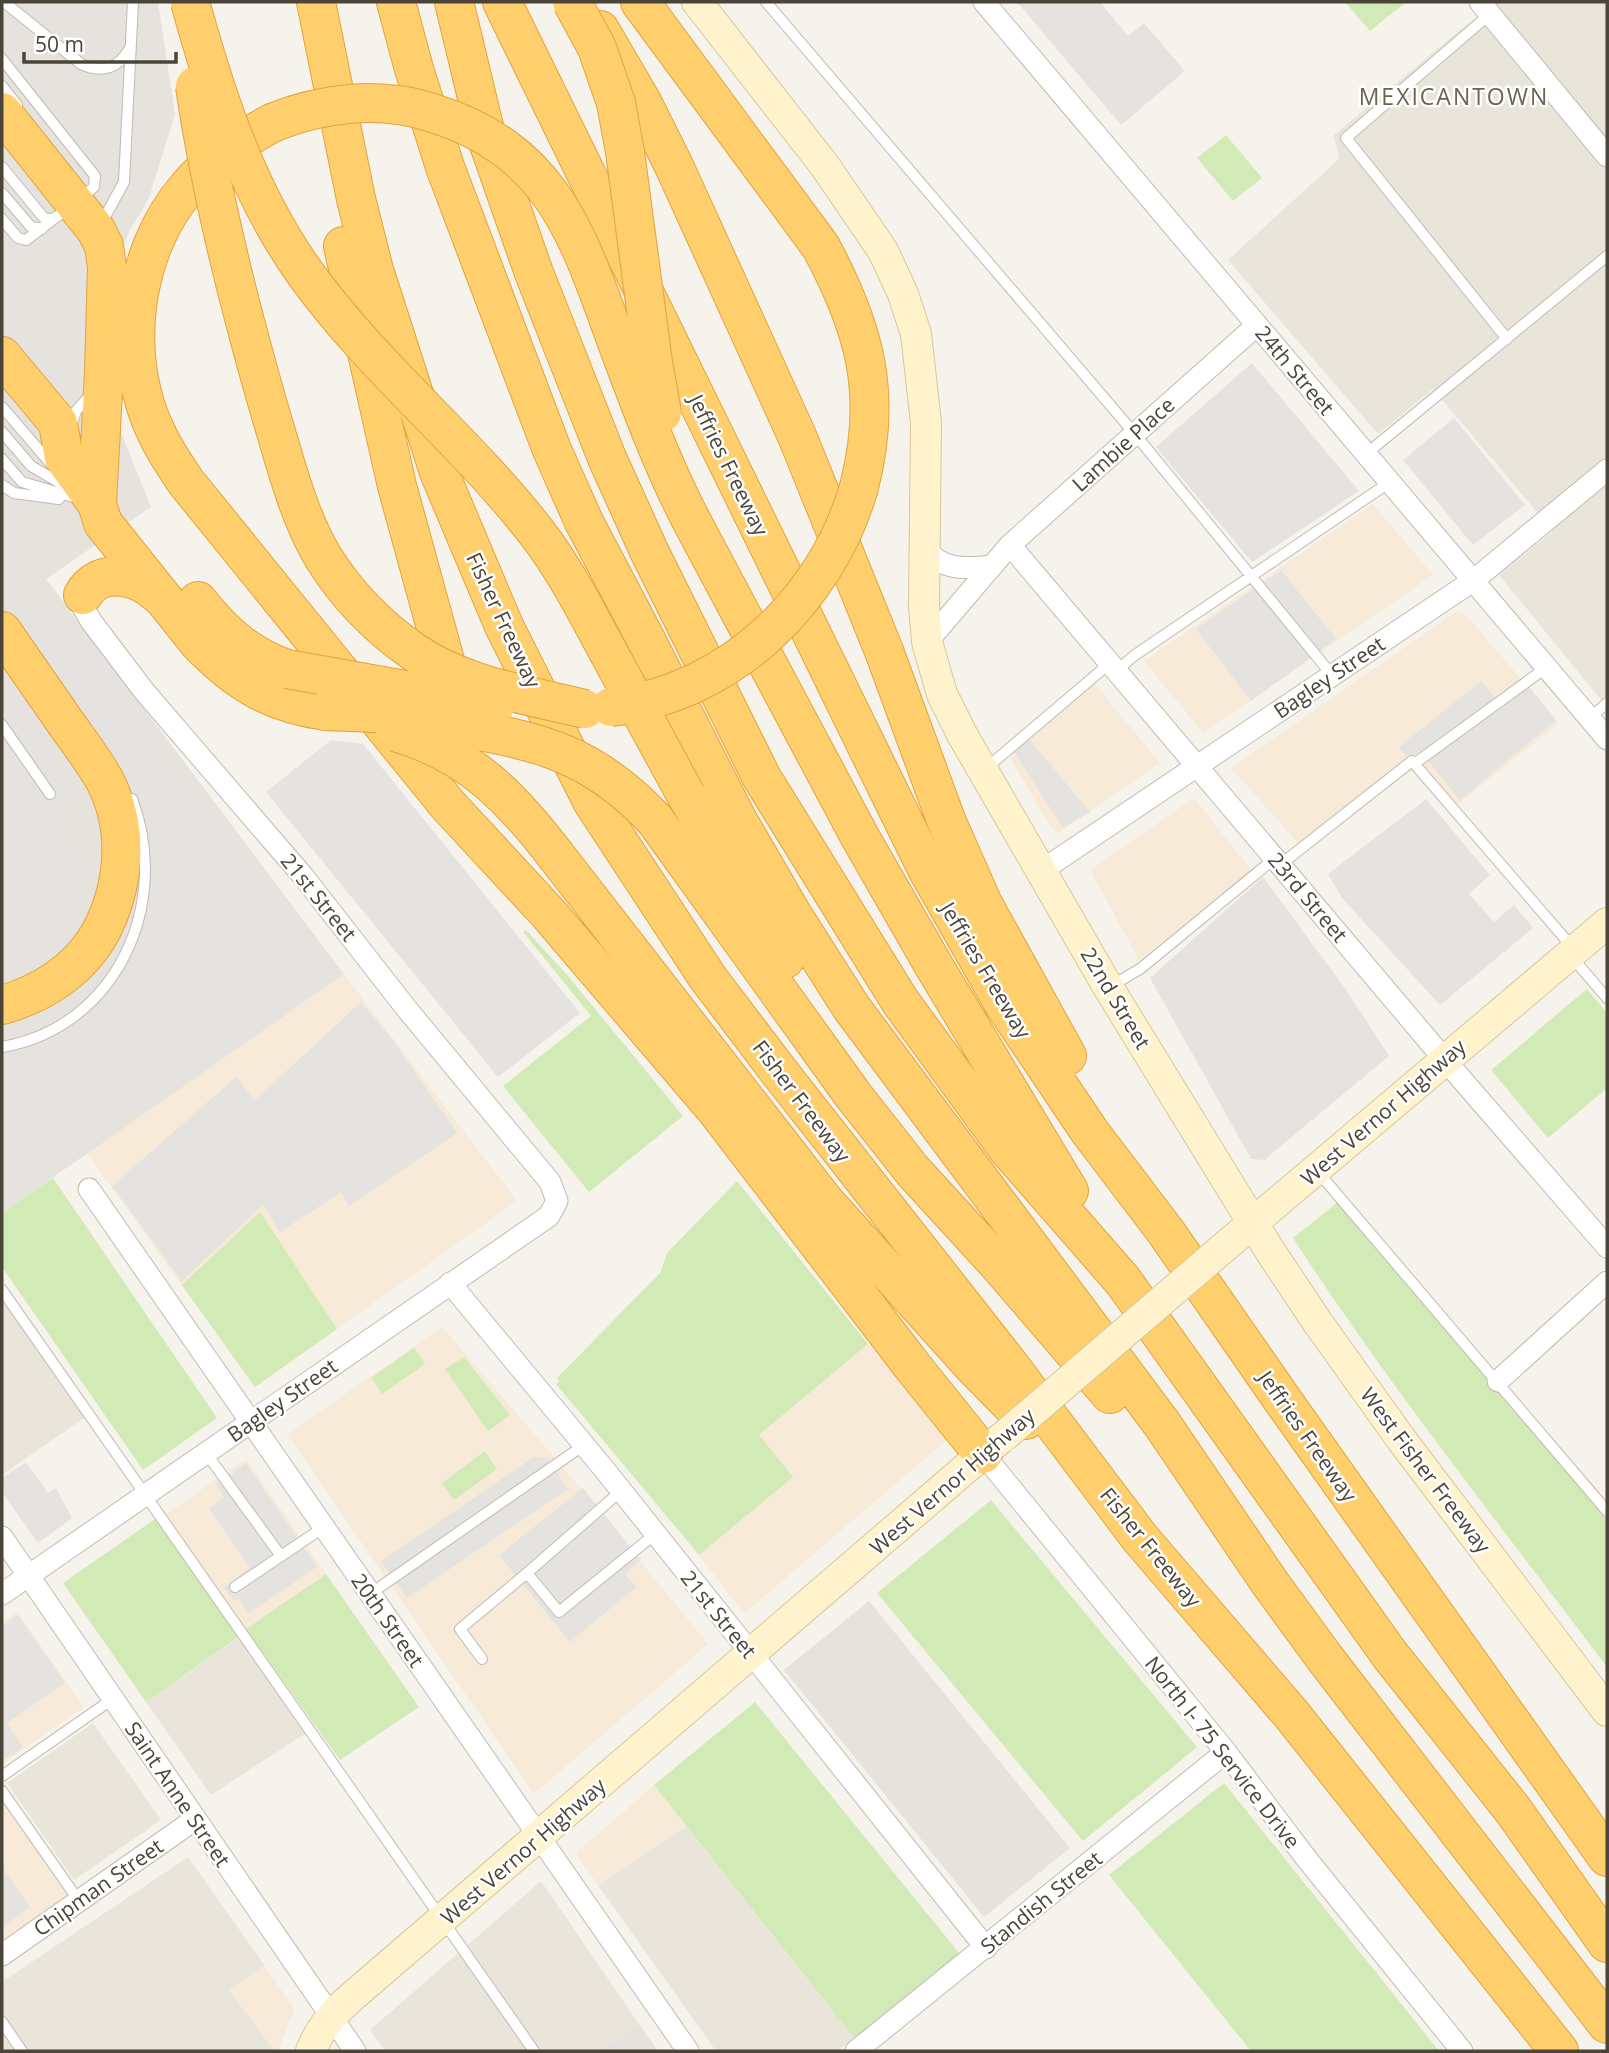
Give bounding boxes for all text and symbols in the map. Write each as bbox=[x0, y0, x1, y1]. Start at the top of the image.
scale bar bbox=[24, 21, 177, 65]
text: 50 m bbox=[35, 30, 84, 58]
district label: MEXICANTOWN bbox=[1359, 80, 1549, 112]
street label: 24th Street bbox=[1249, 319, 1341, 421]
street label: Jeffries Freeway bbox=[682, 388, 776, 541]
street label: Lambie Place bbox=[1066, 390, 1180, 498]
street label: Fisher Freeway bbox=[460, 548, 548, 693]
street label: Bagley Street bbox=[1268, 630, 1390, 724]
street label: 23rd Street bbox=[1262, 846, 1354, 948]
street label: 21st Street bbox=[275, 847, 363, 947]
street label: Jeffries Freeway bbox=[933, 895, 1038, 1044]
street label: 22nd Street bbox=[1075, 942, 1157, 1054]
street label: West Vernor Highway bbox=[1295, 1032, 1472, 1191]
street label: Fisher Freeway bbox=[747, 1034, 857, 1168]
street label: Bagley Street bbox=[221, 1352, 343, 1448]
street label: Jeffries Freeway bbox=[1251, 1363, 1364, 1508]
street label: West Fisher Freeway bbox=[1354, 1382, 1498, 1559]
street label: West Vernor Highway bbox=[864, 1401, 1041, 1560]
street label: Fisher Freeway bbox=[1094, 1481, 1208, 1613]
street label: 21st Street bbox=[675, 1564, 763, 1664]
street label: 20th Street bbox=[345, 1568, 431, 1672]
street label: North I- 75 Service Drive bbox=[1139, 1650, 1307, 1854]
street label: Saint Anne Street bbox=[119, 1716, 237, 1872]
street label: West Vernor Highway bbox=[435, 1771, 612, 1930]
street label: Chipman Street bbox=[28, 1832, 168, 1942]
street label: Standish Street bbox=[974, 1844, 1108, 1960]

